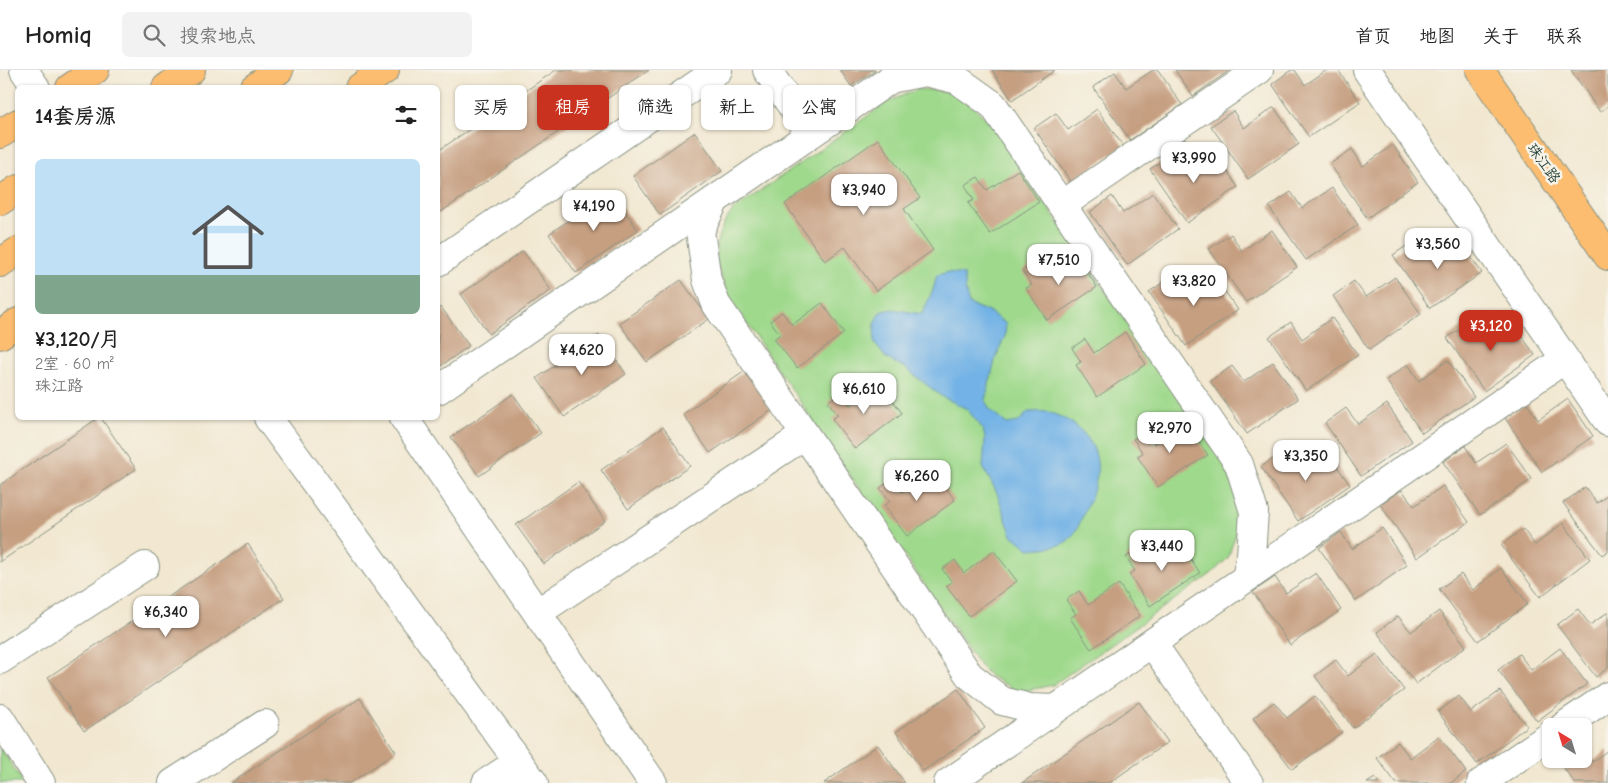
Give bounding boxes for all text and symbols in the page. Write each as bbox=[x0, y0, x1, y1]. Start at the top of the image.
search box bbox=[122, 12, 472, 57]
text: Homiq bbox=[25, 21, 92, 49]
icon: search bbox=[140, 21, 168, 49]
text: 搜索地点 bbox=[180, 25, 256, 47]
text: 首页 bbox=[1355, 26, 1391, 47]
text: 地图 bbox=[1419, 26, 1455, 47]
text: 关于 bbox=[1483, 26, 1519, 47]
text: 联系 bbox=[1547, 26, 1583, 47]
chip: 买房 bbox=[455, 85, 527, 130]
chip: 租房 bbox=[537, 85, 609, 130]
chip: 筛选 bbox=[619, 85, 691, 130]
chip: 新上 bbox=[701, 85, 773, 130]
chip: 公寓 bbox=[783, 85, 855, 130]
icon: filters bbox=[392, 101, 420, 129]
text: 14套房源 bbox=[35, 104, 116, 128]
street label: 珠江路 bbox=[1524, 139, 1564, 187]
pin: ¥3,990 bbox=[1153, 142, 1235, 184]
text: ¥3,990 bbox=[1172, 149, 1216, 167]
pin: ¥3,940 bbox=[823, 174, 905, 216]
text: ¥3,940 bbox=[842, 181, 886, 199]
pin: ¥4,190 bbox=[553, 190, 635, 232]
icon: home bbox=[183, 192, 273, 282]
text: ¥4,190 bbox=[573, 197, 615, 215]
pin: ¥3,560 bbox=[1397, 228, 1479, 270]
text: ¥3,560 bbox=[1416, 235, 1460, 253]
pin: ¥7,510 bbox=[1018, 244, 1100, 286]
text: ¥7,510 bbox=[1038, 251, 1080, 269]
pin: ¥3,820 bbox=[1153, 264, 1235, 307]
text: ¥3,820 bbox=[1172, 272, 1216, 290]
pin: ¥3,120 bbox=[1450, 310, 1532, 352]
text: ¥3,120 bbox=[1470, 317, 1512, 335]
text: ¥3,120/月 bbox=[35, 327, 121, 351]
pin: ¥4,620 bbox=[541, 334, 623, 376]
text: ¥4,620 bbox=[560, 341, 604, 359]
text: 2室 · 60 m² bbox=[35, 355, 114, 373]
pin: ¥6,610 bbox=[823, 372, 905, 415]
text: 珠江路 bbox=[35, 377, 83, 395]
text: ¥6,610 bbox=[842, 380, 886, 398]
pin: ¥2,970 bbox=[1129, 412, 1211, 454]
text: ¥2,970 bbox=[1148, 419, 1192, 437]
pin: ¥3,350 bbox=[1265, 440, 1347, 482]
text: ¥3,350 bbox=[1284, 447, 1328, 465]
pin: ¥6,260 bbox=[876, 460, 958, 502]
text: ¥6,260 bbox=[895, 467, 939, 485]
pin: ¥3,440 bbox=[1121, 530, 1203, 572]
text: ¥3,440 bbox=[1141, 537, 1183, 555]
pin: ¥6,340 bbox=[125, 596, 207, 638]
text: ¥6,340 bbox=[144, 603, 188, 621]
north arrow bbox=[1542, 718, 1592, 768]
map controls bbox=[1542, 718, 1592, 768]

